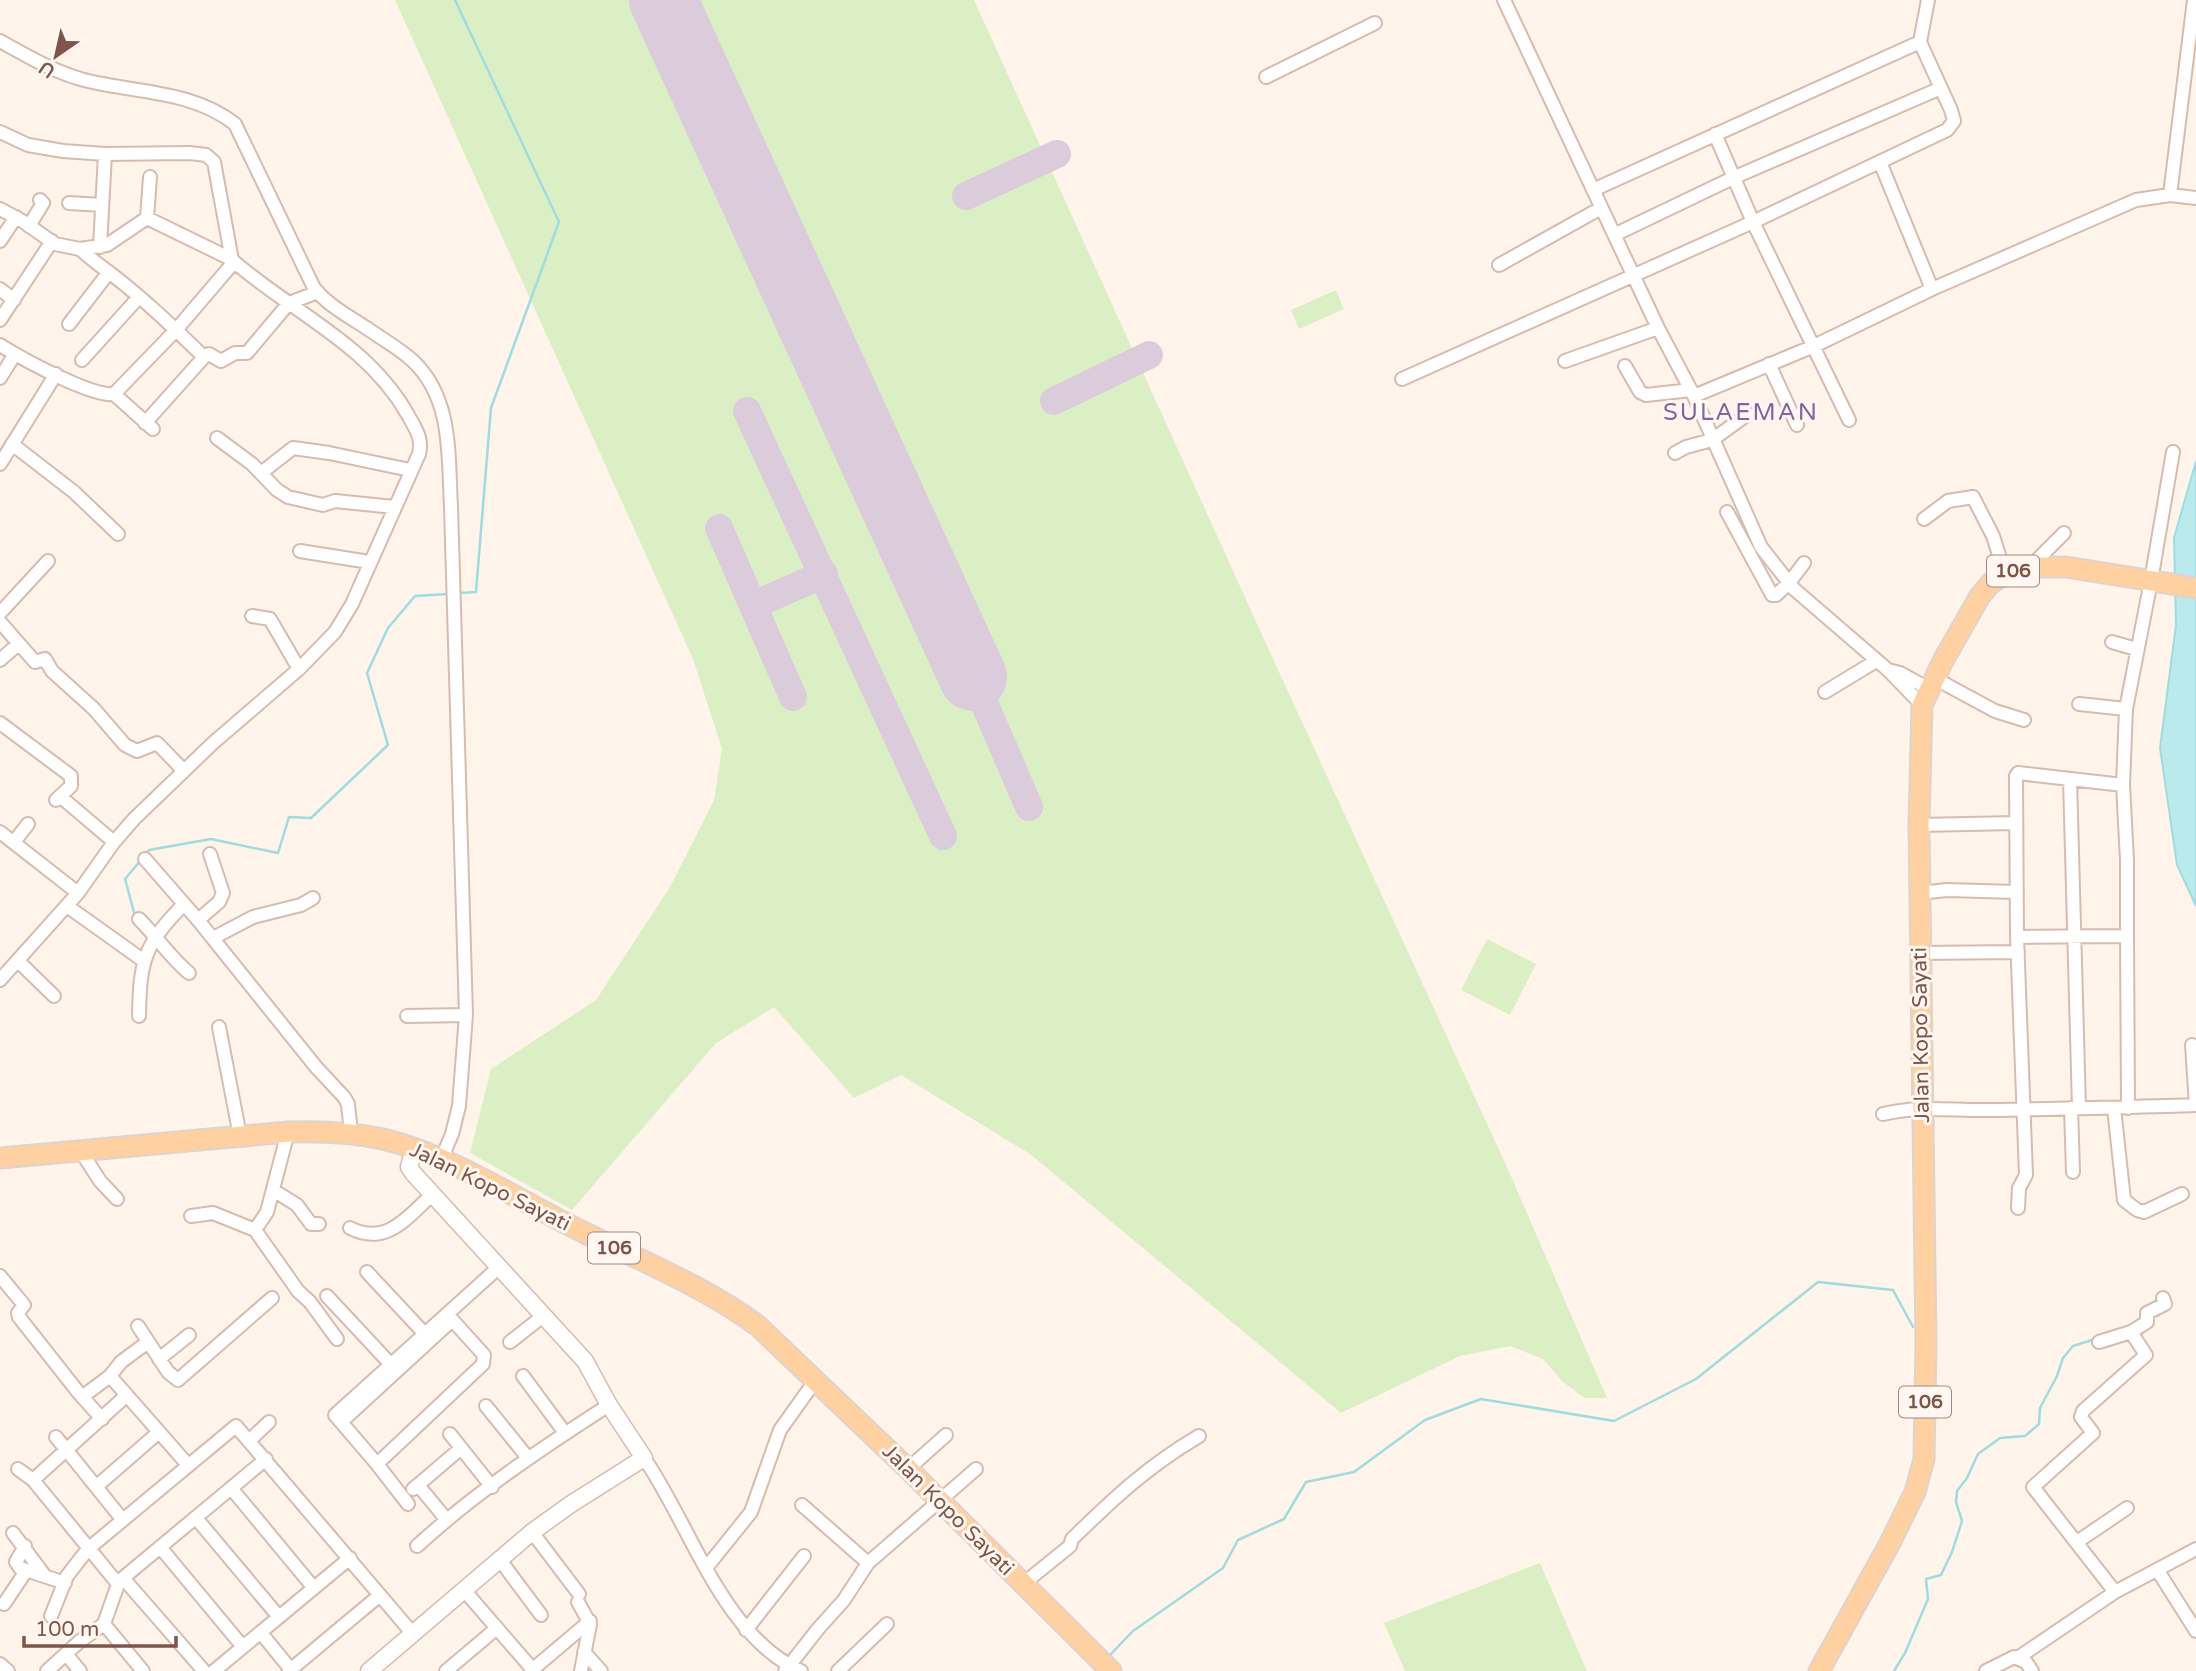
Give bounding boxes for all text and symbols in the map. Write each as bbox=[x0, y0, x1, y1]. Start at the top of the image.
north arrow bbox=[21, 21, 91, 91]
text: U bbox=[35, 56, 59, 82]
district label: SULAEMAN bbox=[1663, 398, 1819, 427]
road number: 106 bbox=[1987, 556, 2039, 586]
street label: Jalan Kopo Sayati bbox=[1907, 947, 1935, 1123]
street label: Jalan Kopo Sayati bbox=[406, 1137, 574, 1237]
road number: 106 bbox=[588, 1232, 640, 1264]
road number: 106 bbox=[1899, 1386, 1951, 1418]
street label: Jalan Kopo Sayati bbox=[877, 1439, 1019, 1581]
scale bar bbox=[24, 1604, 177, 1648]
text: 100 m bbox=[35, 1617, 99, 1642]

